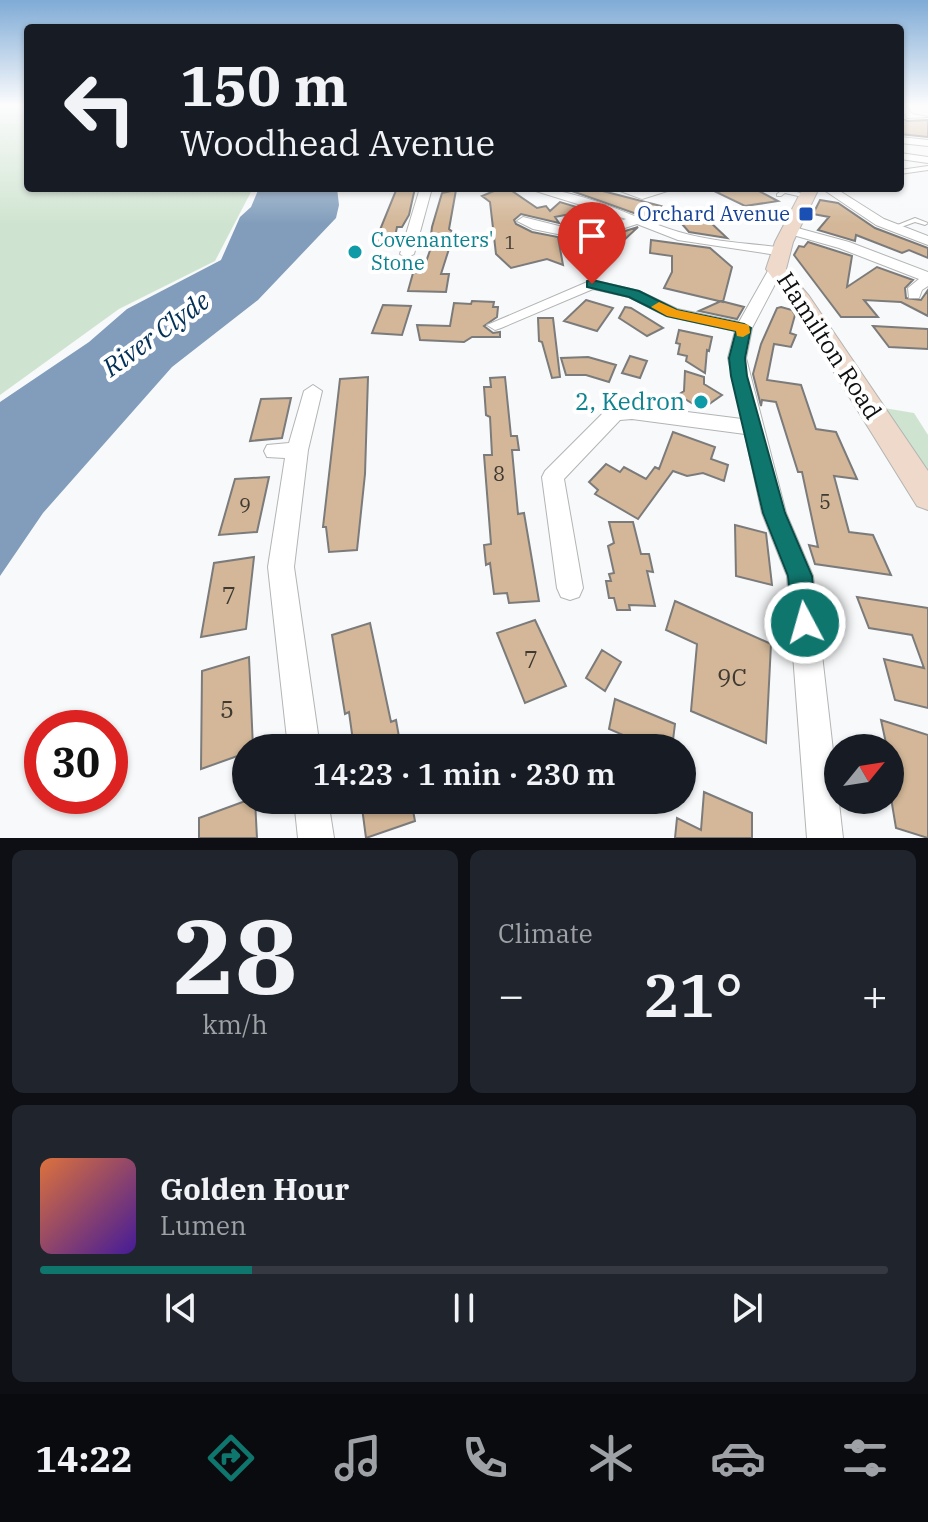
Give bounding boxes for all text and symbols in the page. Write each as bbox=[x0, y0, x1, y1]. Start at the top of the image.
text: 150 m bbox=[180, 49, 348, 121]
icon: left bbox=[48, 56, 152, 160]
text: Woodhead Avenue bbox=[180, 119, 495, 166]
place label: Orchard Avenue bbox=[637, 200, 790, 227]
pin bbox=[558, 202, 626, 284]
marker: Orchard Avenue bbox=[797, 205, 815, 223]
icon: arrive bbox=[570, 214, 614, 258]
place label: Covenanters' Stone bbox=[371, 226, 494, 276]
house number: 1 bbox=[505, 231, 515, 254]
marker: Covenanters' Stone bbox=[346, 243, 364, 261]
street label: Hamilton Road bbox=[770, 266, 889, 425]
water label: River Clyde bbox=[94, 283, 216, 384]
place label: 2, Kedron bbox=[575, 385, 685, 417]
marker: 2, Kedron bbox=[692, 393, 710, 411]
house number: 8 bbox=[493, 460, 505, 487]
house number: 5 bbox=[819, 488, 831, 515]
house number: 9 bbox=[239, 492, 251, 519]
house number: 7 bbox=[222, 579, 236, 611]
position arrow bbox=[763, 581, 847, 665]
house number: 7 bbox=[524, 643, 538, 675]
house number: 9C bbox=[717, 661, 747, 693]
house number: 5 bbox=[220, 693, 234, 725]
speed limit sign: 30 bbox=[24, 710, 128, 814]
north arrow bbox=[824, 734, 904, 814]
map controls bbox=[824, 734, 904, 814]
text: 14:23 · 1 min · 230 m bbox=[313, 754, 615, 793]
text: 28 bbox=[173, 887, 297, 1023]
text: Climate bbox=[498, 916, 593, 950]
text: 21° bbox=[643, 955, 743, 1034]
text: − bbox=[498, 966, 524, 1023]
text: + bbox=[862, 966, 888, 1023]
text: km/h bbox=[202, 1007, 268, 1041]
text: Golden Hour bbox=[160, 1169, 349, 1208]
text: Lumen bbox=[160, 1208, 247, 1242]
icon: previous bbox=[159, 1286, 203, 1330]
icon: pause bbox=[442, 1286, 486, 1330]
icon: next bbox=[725, 1286, 769, 1330]
icon: directions bbox=[203, 1430, 259, 1486]
icon: music bbox=[330, 1430, 386, 1486]
icon: phone bbox=[457, 1430, 513, 1486]
icon: climate bbox=[583, 1430, 639, 1486]
icon: car bbox=[710, 1430, 766, 1486]
icon: filters bbox=[837, 1430, 893, 1486]
text: 14:22 bbox=[35, 1435, 133, 1482]

